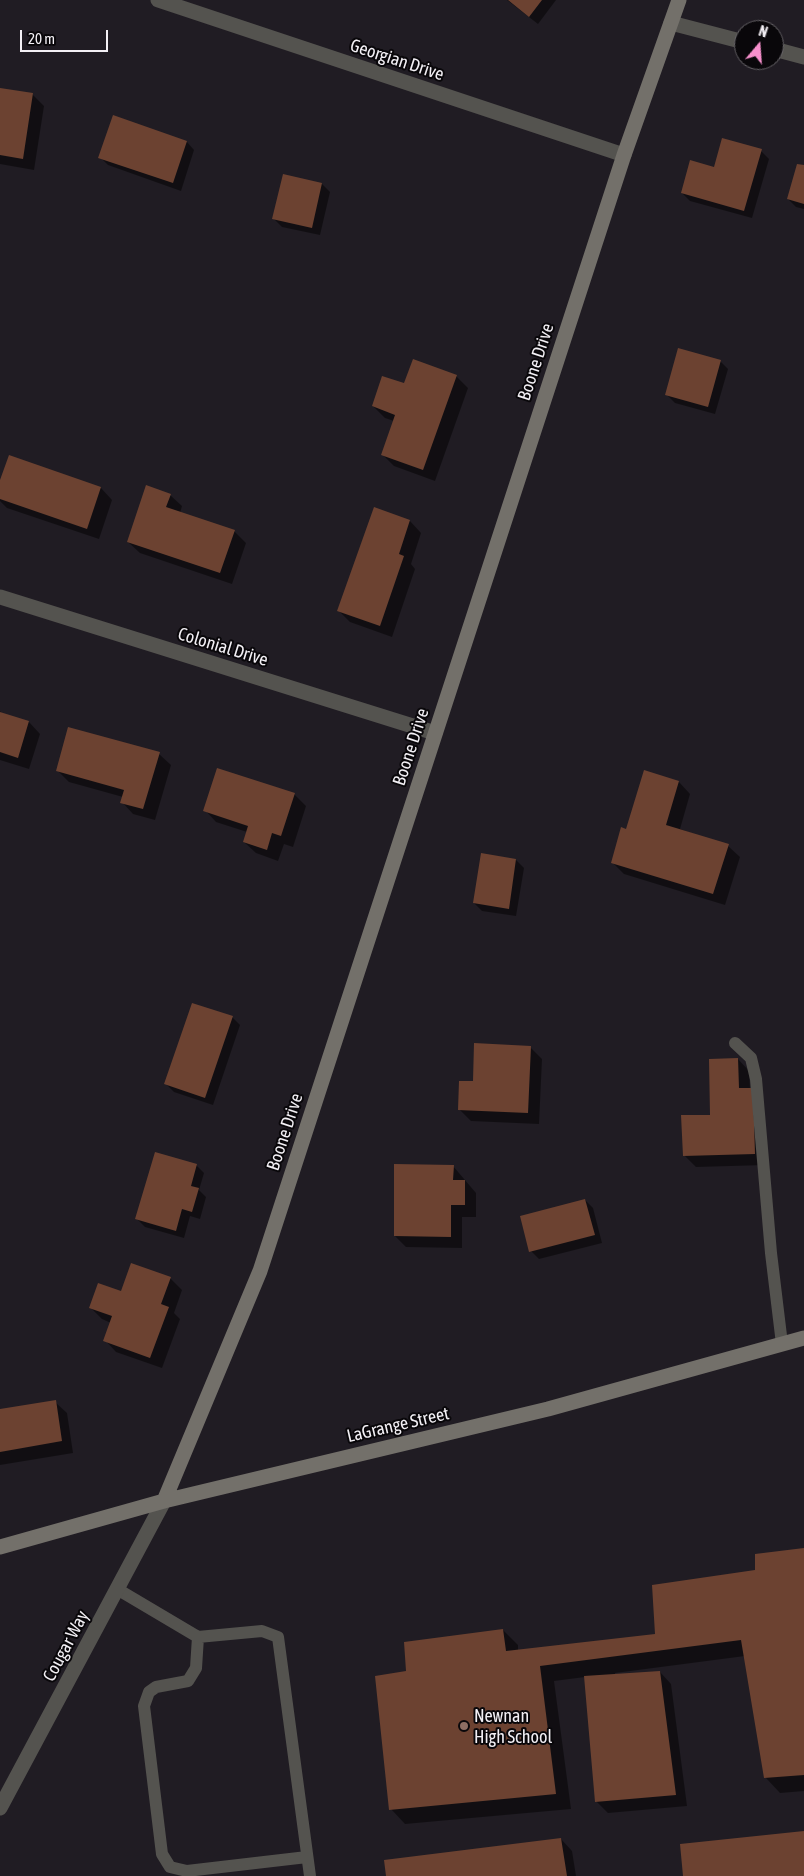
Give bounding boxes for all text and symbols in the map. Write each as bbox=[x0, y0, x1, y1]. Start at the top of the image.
scale bar bbox=[22, 20, 110, 52]
north arrow bbox=[734, 20, 784, 70]
text: N bbox=[757, 23, 770, 41]
text: 20 m bbox=[28, 30, 55, 47]
street label: Georgian Drive bbox=[347, 35, 447, 85]
street label: Boone Drive bbox=[513, 321, 559, 403]
street label: Colonial Drive bbox=[175, 623, 271, 671]
street label: Boone Drive bbox=[388, 706, 434, 788]
street label: Boone Drive bbox=[262, 1091, 308, 1173]
street label: LaGrange Street bbox=[345, 1403, 451, 1447]
street label: Cougar Way bbox=[38, 1607, 94, 1685]
place label: Newnan High School bbox=[474, 1705, 552, 1748]
marker: Newnan High School bbox=[458, 1720, 470, 1732]

